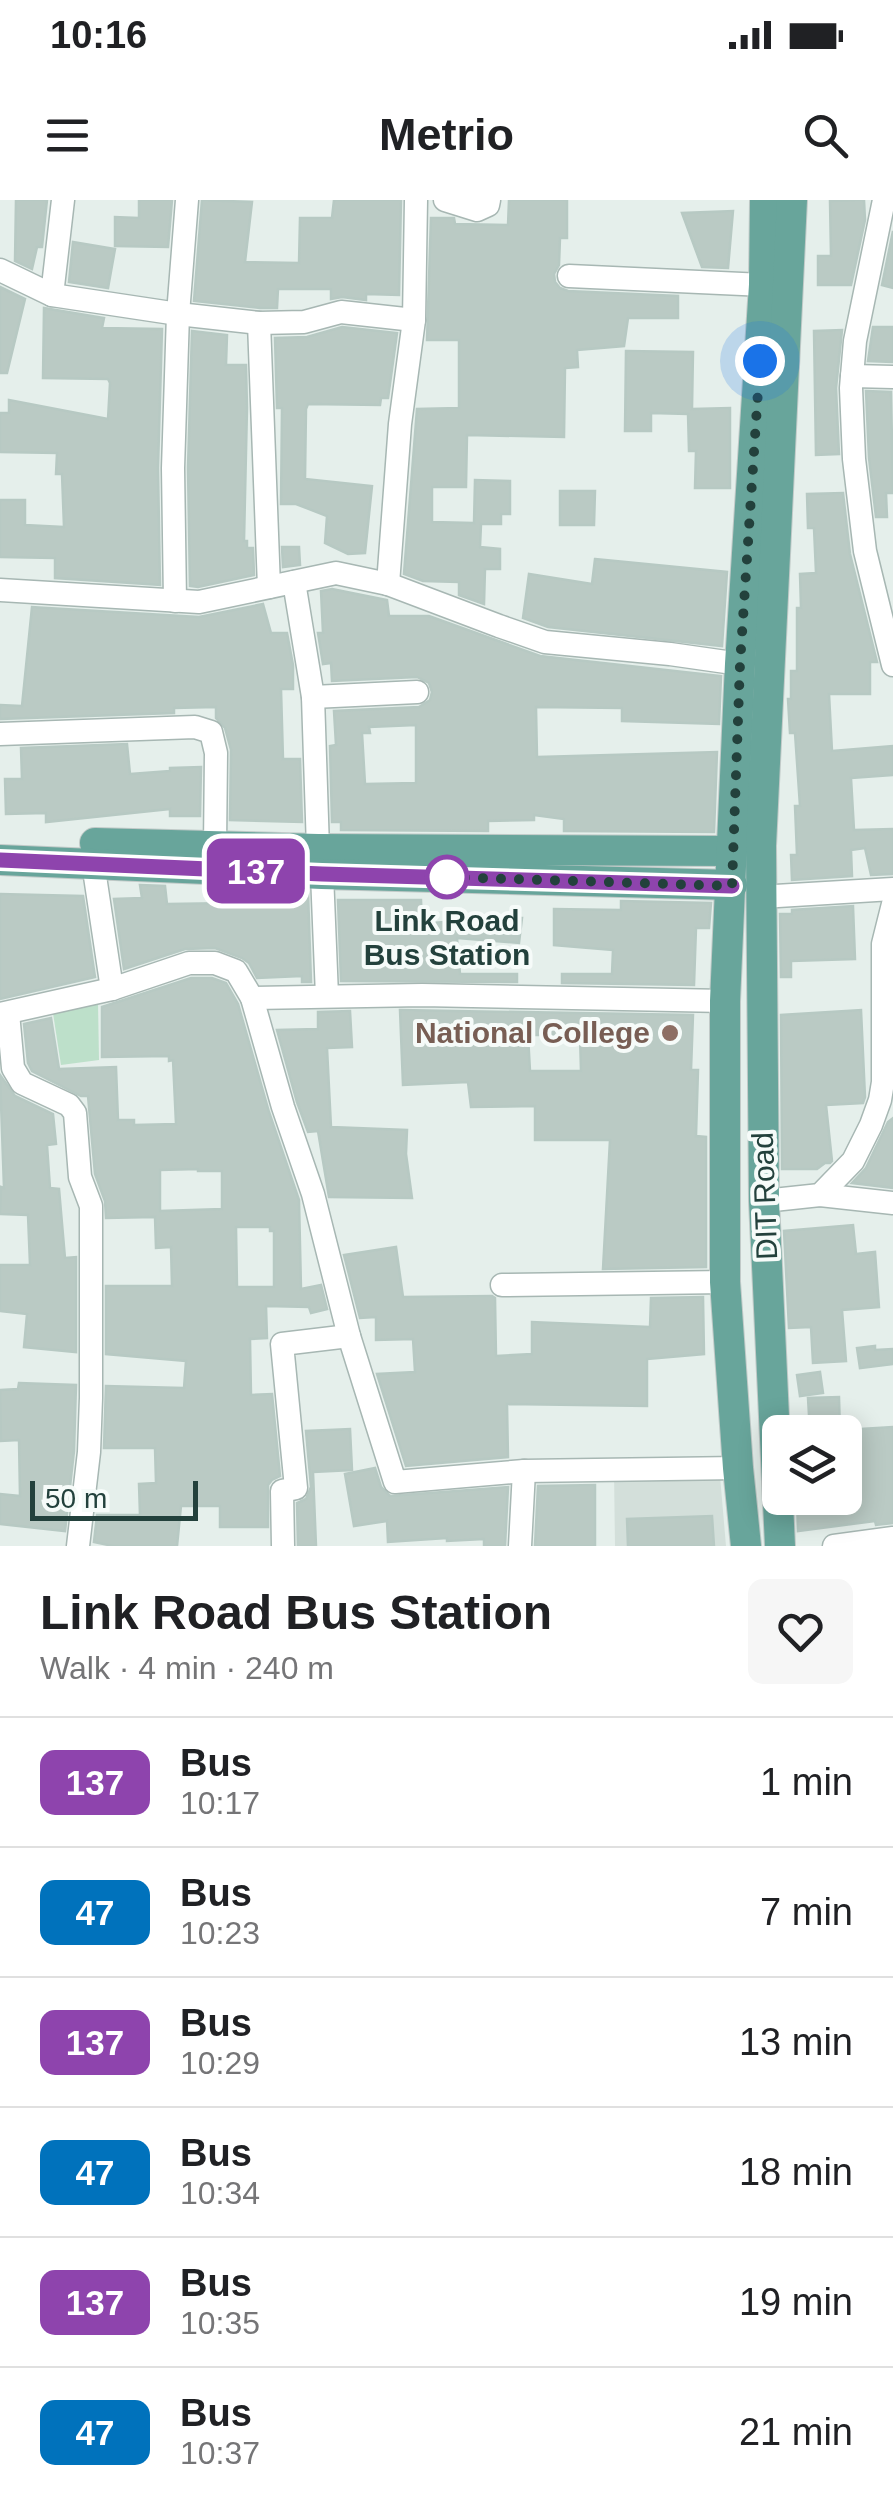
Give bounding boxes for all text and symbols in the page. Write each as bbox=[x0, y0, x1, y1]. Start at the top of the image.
text: 10:16 bbox=[50, 14, 147, 56]
icon: menu bbox=[40, 108, 95, 163]
icon: search bbox=[798, 108, 853, 163]
text: Metrio bbox=[379, 109, 514, 160]
your location bbox=[735, 336, 785, 386]
line badge: 137 bbox=[198, 838, 314, 904]
text: 137 bbox=[227, 852, 285, 891]
marker: Link Road Bus Station bbox=[426, 856, 468, 898]
place label: Link Road Bus Station bbox=[364, 904, 530, 971]
place label: National College bbox=[415, 1016, 650, 1049]
marker: National College bbox=[659, 1022, 681, 1044]
street label: DIT Road bbox=[746, 1132, 783, 1260]
map controls bbox=[762, 1415, 862, 1515]
button: layers bbox=[762, 1415, 862, 1515]
scale bar bbox=[30, 1476, 198, 1520]
text: 50 m bbox=[45, 1483, 107, 1514]
button: heart bbox=[748, 1579, 853, 1684]
text: Link Road Bus Station bbox=[40, 1586, 552, 1639]
text: Walk · 4 min · 240 m bbox=[40, 1650, 334, 1686]
text: Bus bbox=[180, 1742, 252, 1784]
text: 1 min bbox=[760, 1761, 853, 1803]
text: 137 bbox=[66, 1763, 124, 1802]
text: 10:17 bbox=[180, 1785, 260, 1821]
text: Bus bbox=[180, 1872, 252, 1914]
text: 7 min bbox=[760, 1891, 853, 1933]
text: 47 bbox=[76, 1893, 114, 1932]
text: 10:23 bbox=[180, 1915, 260, 1951]
text: Bus bbox=[180, 2002, 252, 2044]
text: 13 min bbox=[739, 2021, 853, 2063]
text: 137 bbox=[66, 2023, 124, 2062]
text: 10:29 bbox=[180, 2045, 260, 2081]
text: Bus bbox=[180, 2132, 252, 2174]
text: 18 min bbox=[739, 2151, 853, 2193]
text: 47 bbox=[76, 2153, 114, 2192]
text: 10:34 bbox=[180, 2175, 260, 2211]
text: Bus bbox=[180, 2262, 252, 2304]
text: 19 min bbox=[739, 2281, 853, 2323]
text: 137 bbox=[66, 2283, 124, 2322]
text: 10:35 bbox=[180, 2305, 260, 2341]
text: Bus bbox=[180, 2392, 252, 2434]
text: 21 min bbox=[739, 2411, 853, 2453]
text: 47 bbox=[76, 2413, 114, 2452]
text: 10:37 bbox=[180, 2435, 260, 2471]

